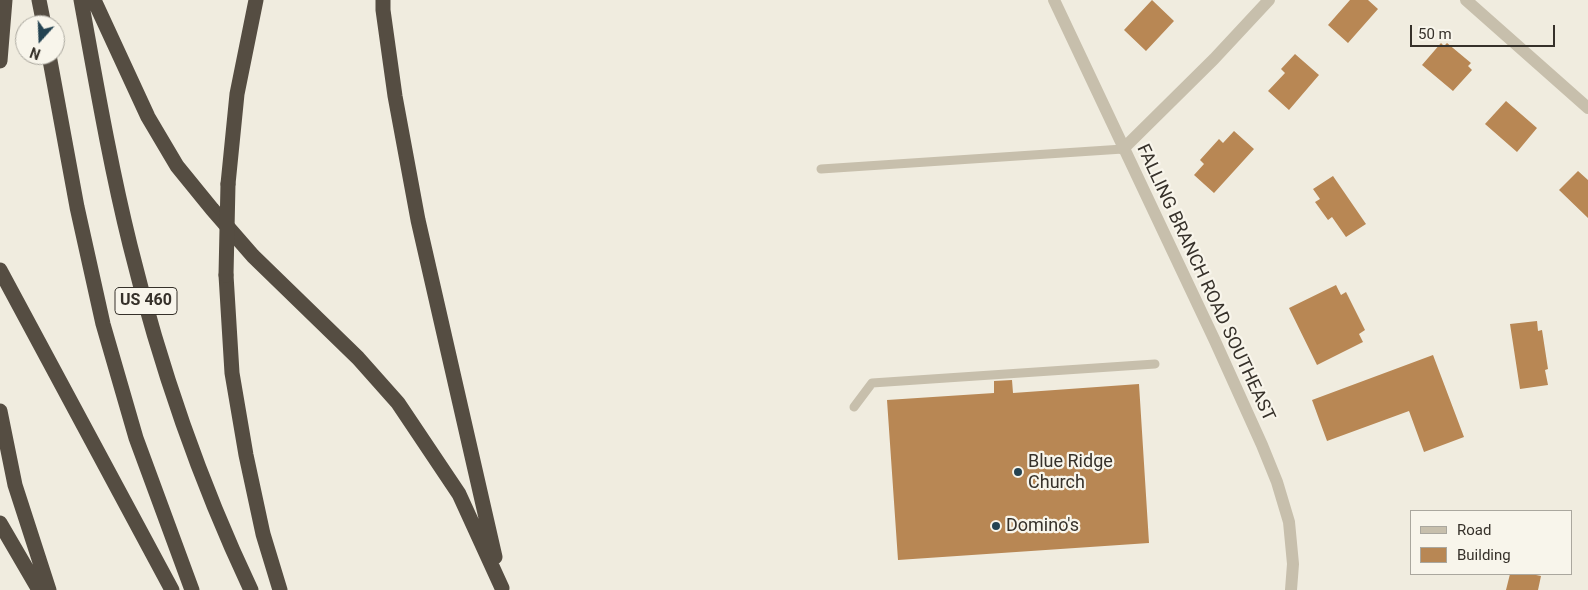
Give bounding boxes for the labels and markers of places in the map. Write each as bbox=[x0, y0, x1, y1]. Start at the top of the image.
place label: Blue Ridge Church bbox=[1028, 451, 1113, 494]
marker: Blue Ridge Church bbox=[1012, 466, 1024, 478]
place label: Domino's bbox=[1006, 515, 1079, 537]
marker: Domino's bbox=[990, 520, 1002, 532]

